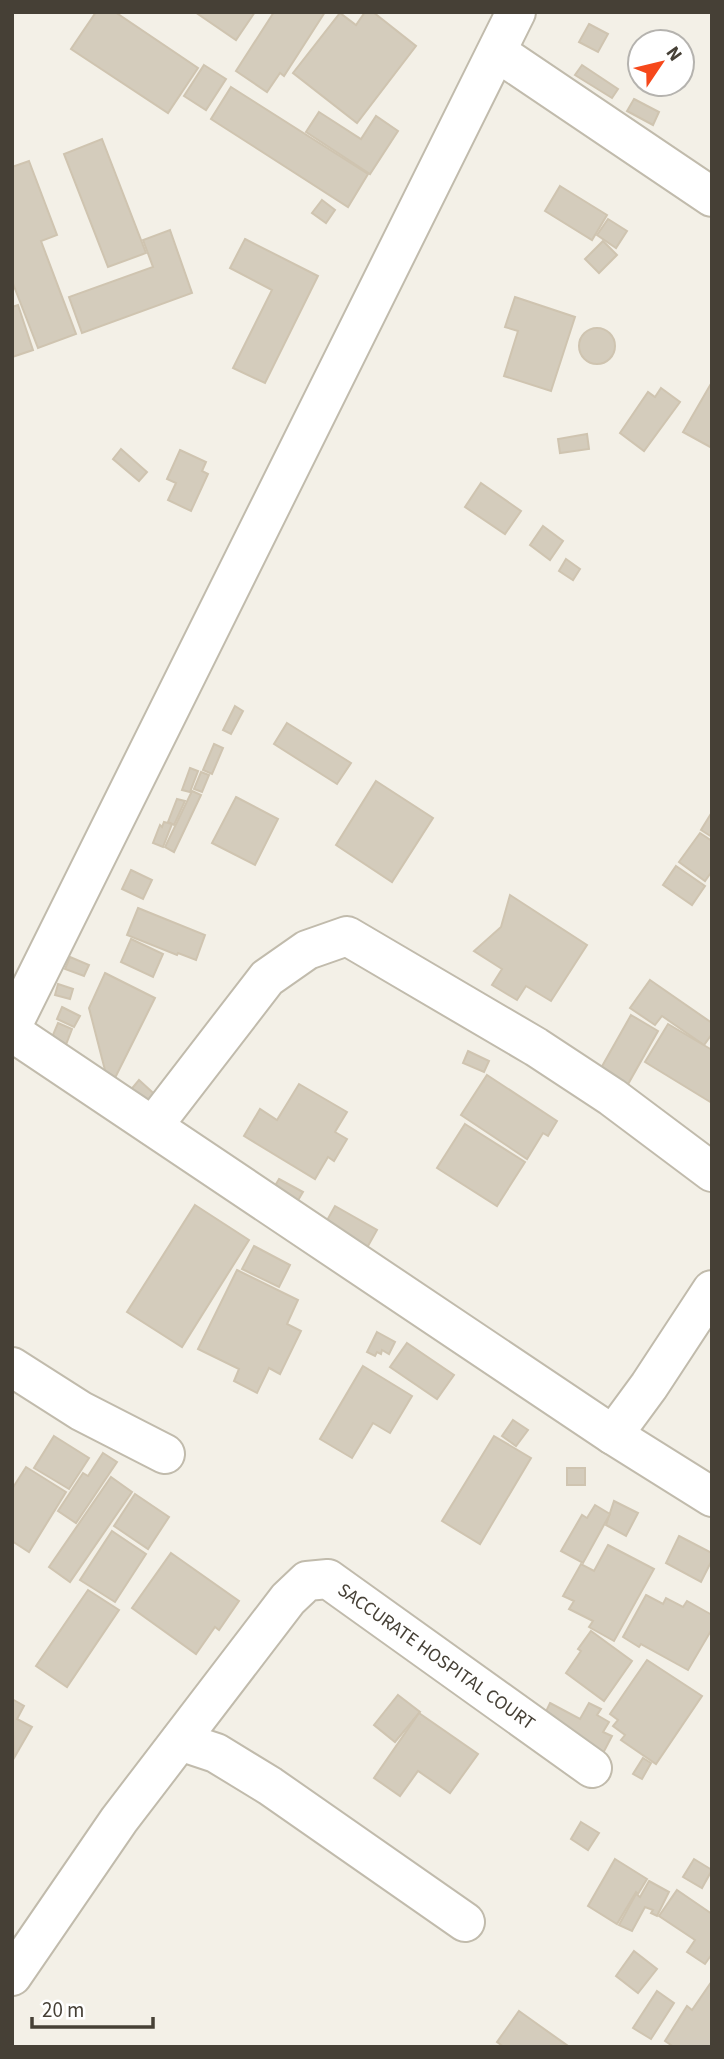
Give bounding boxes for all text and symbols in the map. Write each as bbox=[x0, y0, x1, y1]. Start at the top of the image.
north arrow bbox=[626, 28, 696, 98]
text: N bbox=[659, 41, 688, 67]
street label: SACCURATE HOSPITAL COURT bbox=[332, 1577, 541, 1737]
scale bar bbox=[32, 1986, 152, 2030]
text: 20 m bbox=[42, 1995, 84, 2025]

